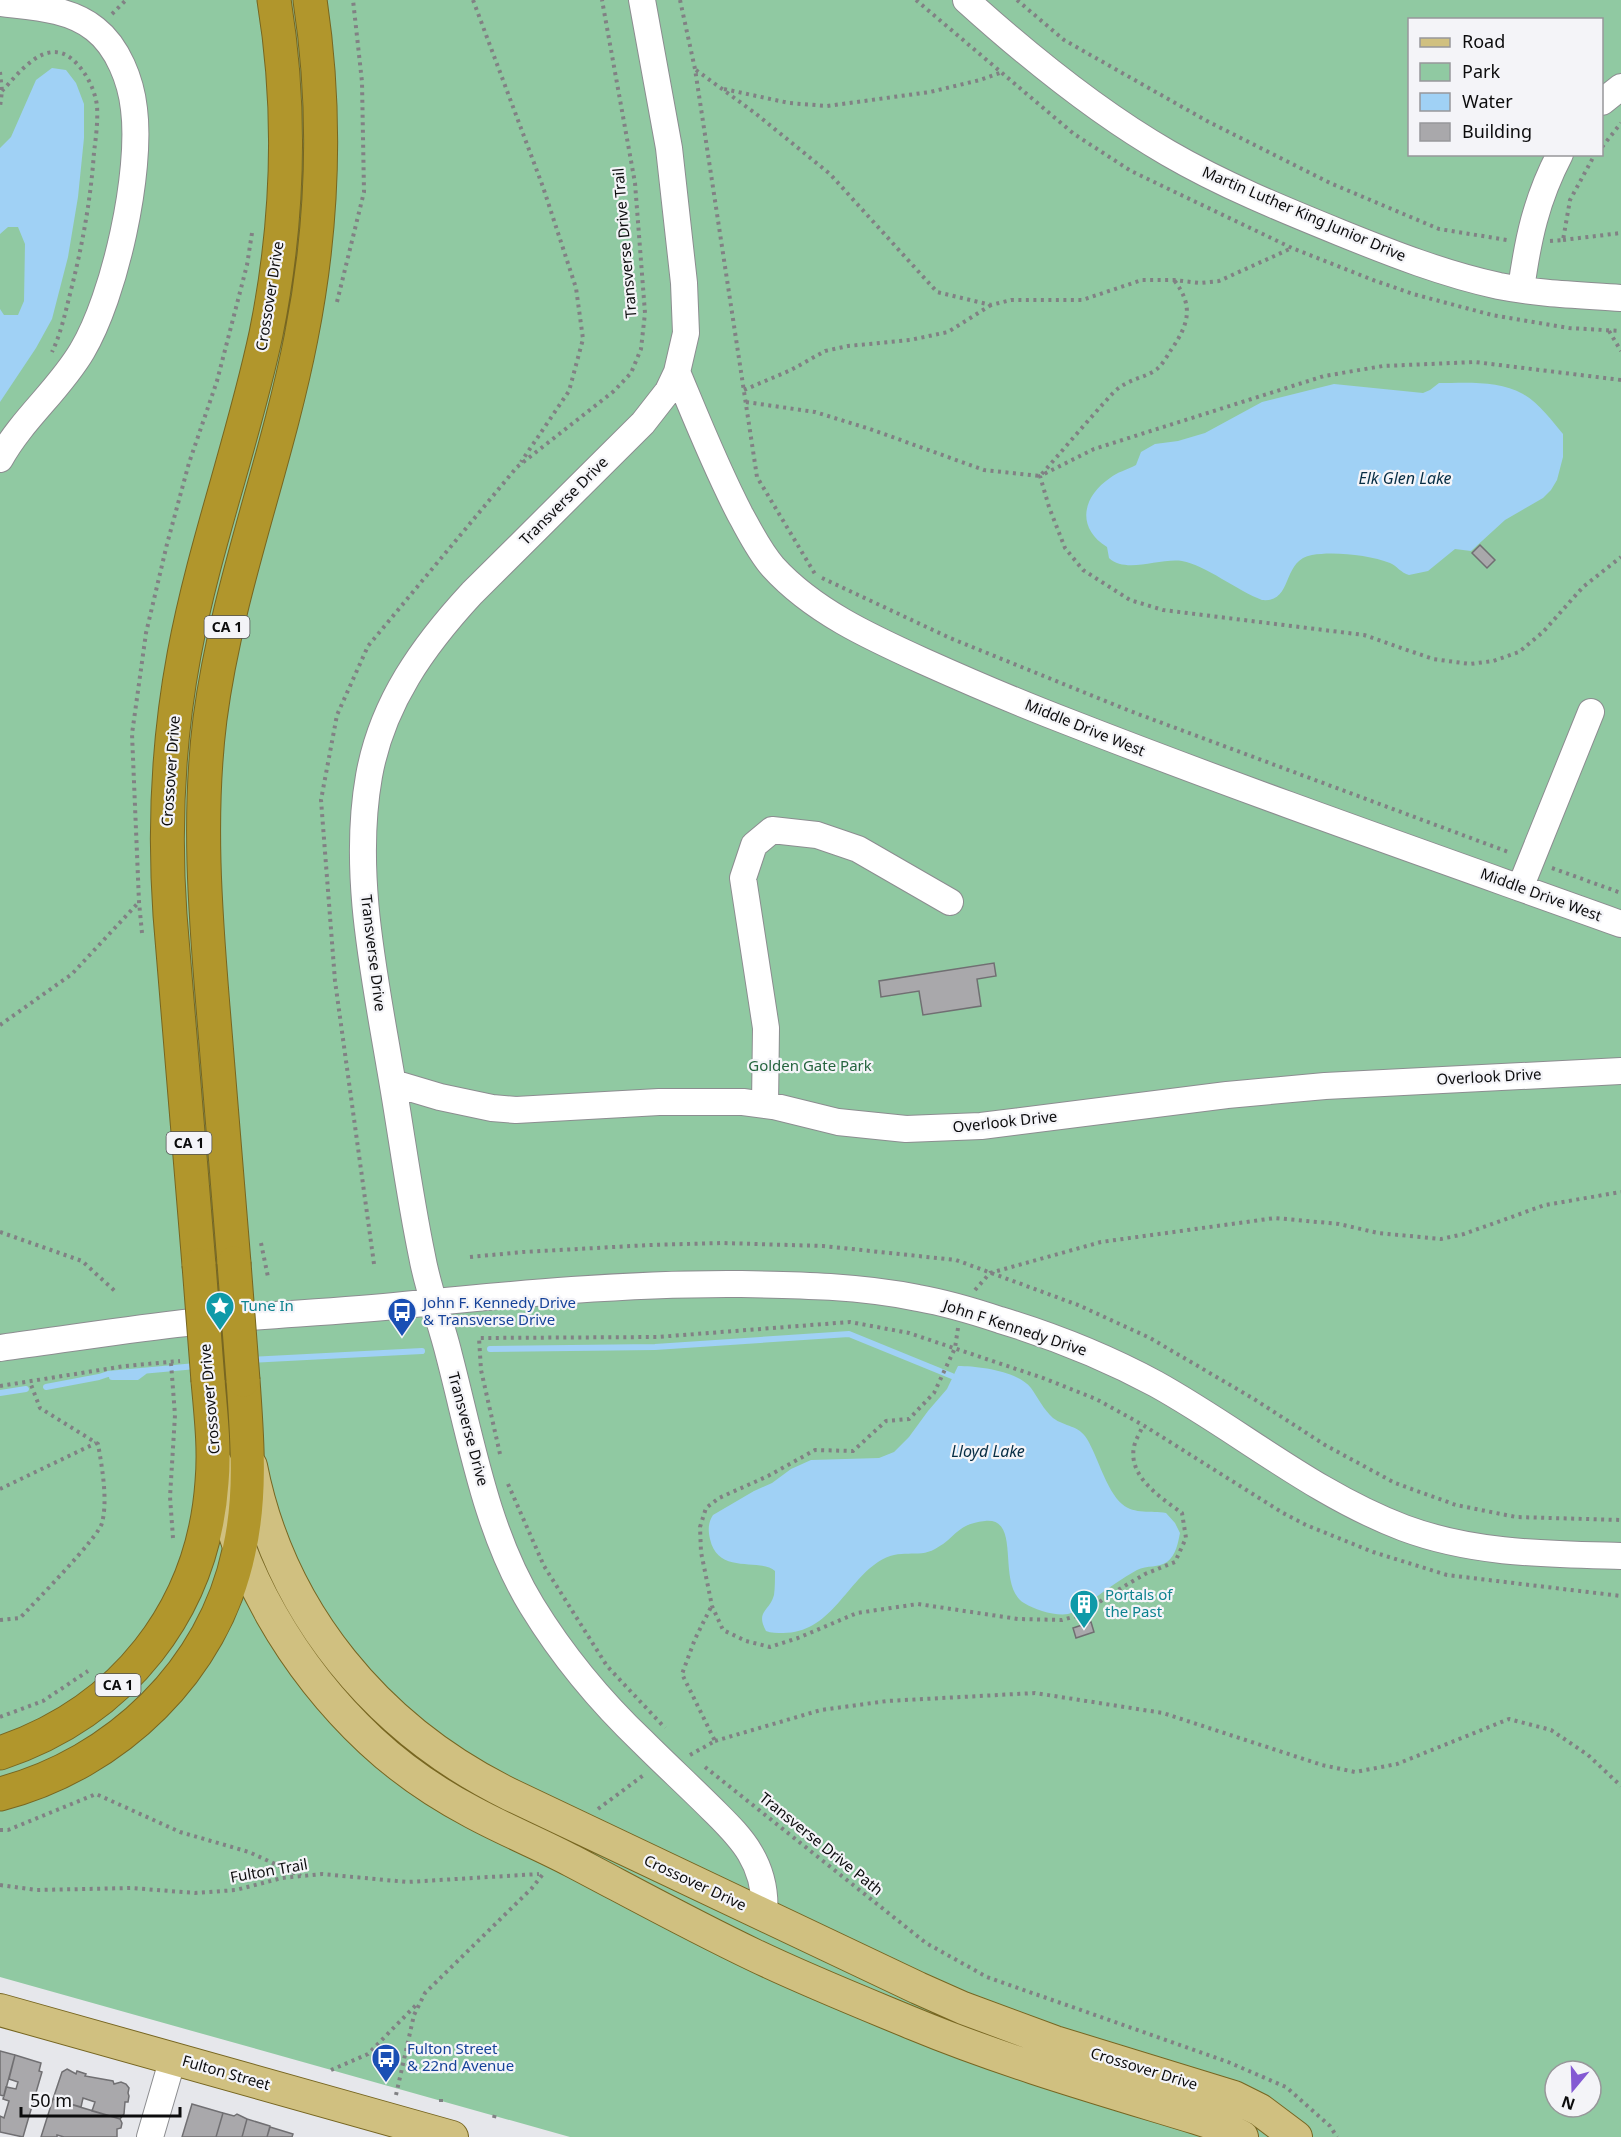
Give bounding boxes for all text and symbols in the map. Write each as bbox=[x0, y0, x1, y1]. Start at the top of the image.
legend bbox=[1408, 18, 1603, 156]
text: Road bbox=[1462, 29, 1505, 53]
text: Park bbox=[1462, 59, 1500, 83]
text: Water bbox=[1462, 89, 1513, 113]
text: Building bbox=[1462, 119, 1532, 143]
street label: Martin Luther King Junior Drive bbox=[1200, 161, 1409, 265]
street label: Transverse Drive Trail bbox=[607, 167, 641, 319]
street label: Crossover Drive bbox=[250, 240, 288, 352]
street label: Transverse Drive bbox=[515, 452, 612, 549]
water label: Elk Glen Lake bbox=[1358, 467, 1452, 489]
road number: CA 1 bbox=[204, 616, 250, 638]
street label: Middle Drive West bbox=[1022, 694, 1149, 761]
street label: Crossover Drive bbox=[156, 715, 184, 827]
street label: Middle Drive West bbox=[1478, 863, 1605, 926]
street label: Transverse Drive bbox=[357, 893, 391, 1012]
park label: Golden Gate Park bbox=[748, 1055, 872, 1075]
street label: Overlook Drive bbox=[1436, 1063, 1542, 1089]
street label: Overlook Drive bbox=[952, 1106, 1058, 1136]
road number: CA 1 bbox=[166, 1132, 212, 1154]
place icon: Tune In bbox=[204, 1290, 236, 1332]
place label: John F. Kennedy Drive & Transverse Drive bbox=[421, 1292, 576, 1329]
street label: John F Kennedy Drive bbox=[939, 1294, 1090, 1360]
place label: Tune In bbox=[241, 1295, 294, 1315]
bus stop icon: John F. Kennedy Drive & Transverse Drive bbox=[386, 1296, 418, 1338]
street label: Crossover Drive bbox=[194, 1343, 224, 1455]
street label: Transverse Drive bbox=[444, 1370, 494, 1488]
water label: Lloyd Lake bbox=[951, 1440, 1025, 1462]
place label: Portals of the Past bbox=[1105, 1584, 1173, 1621]
building icon: Portals of the Past bbox=[1068, 1588, 1100, 1630]
road number: CA 1 bbox=[96, 1674, 140, 1696]
street label: Transverse Drive Path bbox=[756, 1787, 888, 1899]
street label: Crossover Drive bbox=[641, 1850, 750, 1915]
street label: Fulton Trail bbox=[229, 1853, 309, 1887]
place label: Fulton Street & 22nd Avenue bbox=[407, 2038, 514, 2075]
bus stop icon: Fulton Street & 22nd Avenue bbox=[370, 2042, 402, 2084]
street label: Crossover Drive bbox=[1088, 2042, 1200, 2094]
street label: Fulton Street bbox=[180, 2050, 273, 2094]
north arrow bbox=[1543, 2059, 1603, 2119]
scale bar bbox=[21, 2080, 180, 2118]
text: 50 m bbox=[30, 2088, 72, 2112]
text: N bbox=[1558, 2091, 1578, 2116]

